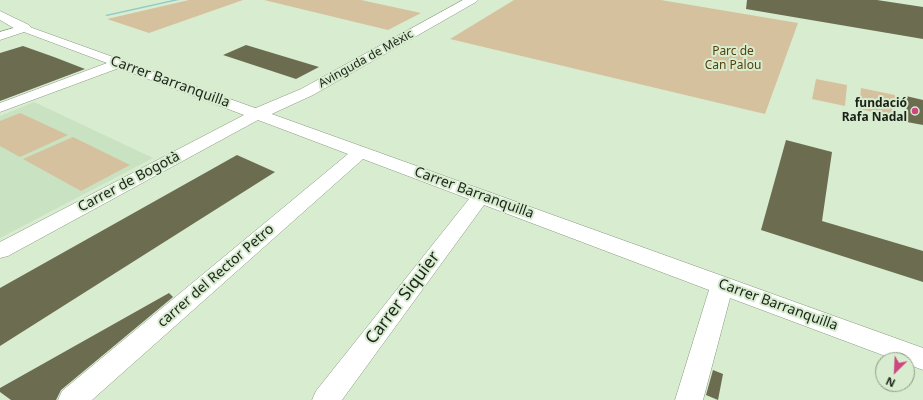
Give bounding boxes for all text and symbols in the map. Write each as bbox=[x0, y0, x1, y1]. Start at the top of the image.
street label: Avinguda de Mèxic bbox=[316, 27, 416, 91]
park label: Parc de Can Palou bbox=[705, 45, 761, 73]
street label: Carrer Barranquilla bbox=[108, 53, 232, 111]
place label: fundació Rafa Nadal bbox=[842, 97, 907, 125]
marker: fundació Rafa Nadal bbox=[910, 106, 920, 116]
street label: Carrer de Bogotà bbox=[75, 148, 183, 216]
street label: Carrer Barranquilla bbox=[412, 164, 536, 222]
street label: carrer del Rector Petro bbox=[154, 221, 278, 331]
street label: Carrer Siquier bbox=[362, 248, 444, 348]
street label: Carrer Barranquilla bbox=[716, 276, 840, 334]
north arrow bbox=[875, 352, 915, 392]
text: N bbox=[883, 374, 897, 391]

